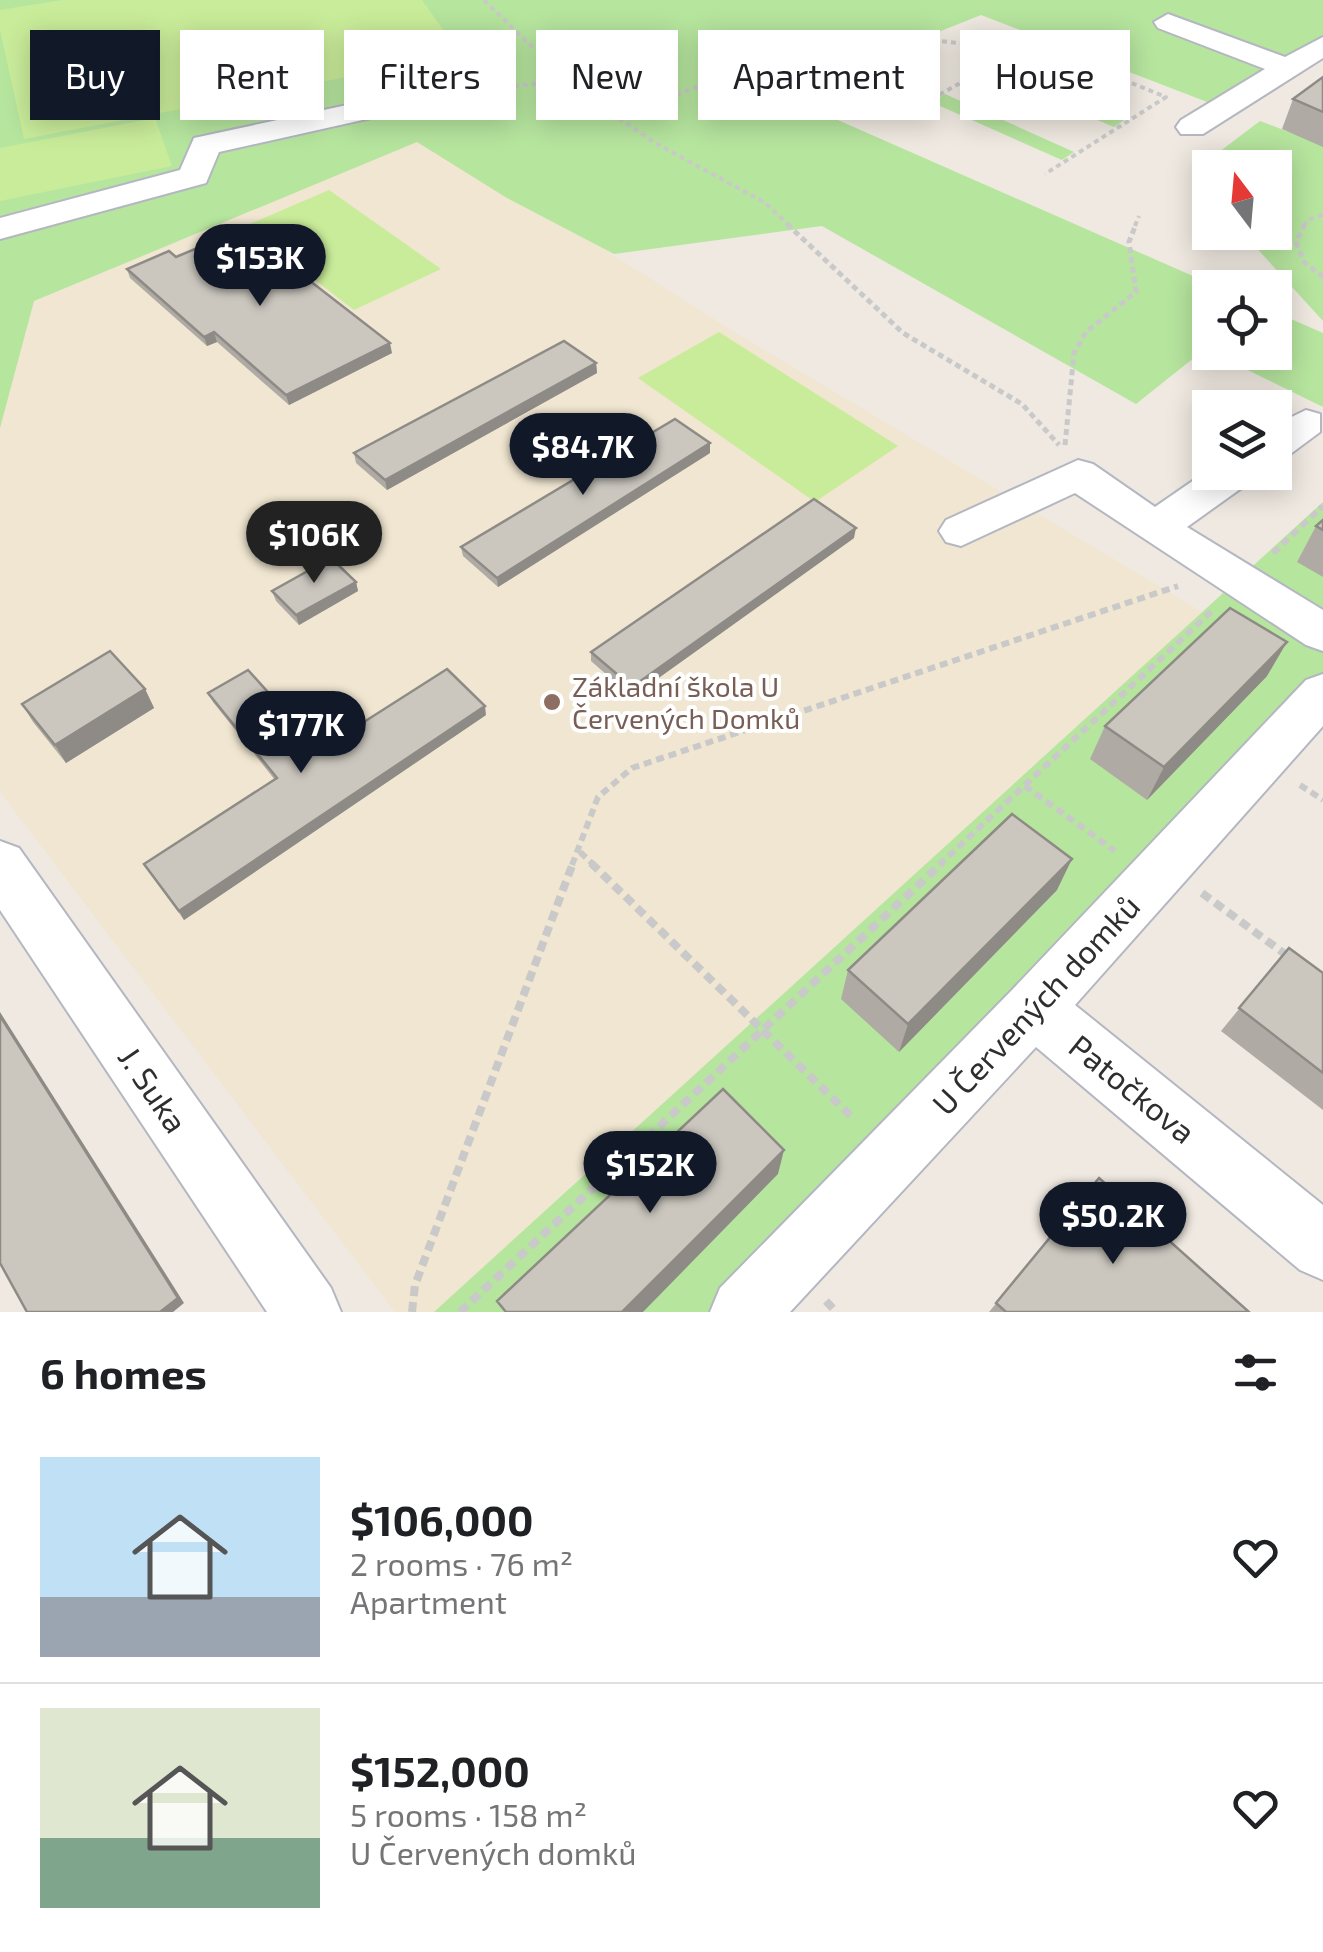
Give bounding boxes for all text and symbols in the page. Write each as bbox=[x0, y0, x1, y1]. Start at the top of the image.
chip: Buy bbox=[30, 30, 160, 120]
chip: Rent bbox=[180, 30, 324, 120]
chip: Filters bbox=[344, 30, 516, 120]
chip: New bbox=[536, 30, 678, 120]
chip: Apartment bbox=[698, 30, 940, 120]
chip: House bbox=[960, 30, 1130, 120]
north arrow bbox=[1192, 150, 1292, 250]
map controls bbox=[1192, 150, 1292, 490]
pin: $153K bbox=[190, 224, 330, 309]
text: $153K bbox=[216, 237, 304, 275]
button: locate bbox=[1192, 270, 1292, 370]
button: layers bbox=[1192, 390, 1292, 490]
pin: $84.7K bbox=[502, 413, 664, 498]
text: $84.7K bbox=[532, 426, 634, 464]
pin: $106K bbox=[244, 501, 384, 586]
text: $106K bbox=[268, 514, 360, 552]
place label: Základní škola U Červených Domků bbox=[572, 669, 800, 735]
pin: $177K bbox=[231, 691, 371, 776]
marker: Základní škola U Červených Domků bbox=[541, 691, 563, 713]
text: $177K bbox=[258, 704, 344, 742]
street label: U Červených domků bbox=[923, 886, 1147, 1122]
street label: Patočkova bbox=[1063, 1026, 1203, 1150]
street label: J. Suka bbox=[112, 1039, 196, 1139]
pin: $152K bbox=[580, 1131, 720, 1216]
text: $152K bbox=[606, 1144, 694, 1182]
pin: $50.2K bbox=[1032, 1182, 1194, 1267]
text: $50.2K bbox=[1061, 1195, 1165, 1233]
icon: filters bbox=[1228, 1345, 1283, 1400]
text: 6 homes bbox=[40, 1347, 207, 1397]
text: $106,000 bbox=[350, 1494, 533, 1544]
icon: home bbox=[120, 1497, 240, 1617]
icon: heart bbox=[1228, 1530, 1283, 1585]
text: 2 rooms · 76 m² bbox=[350, 1544, 573, 1582]
text: Apartment bbox=[350, 1582, 507, 1620]
text: $152,000 bbox=[350, 1745, 530, 1795]
icon: home bbox=[120, 1748, 240, 1868]
icon: heart bbox=[1228, 1781, 1283, 1836]
text: 5 rooms · 158 m² bbox=[350, 1795, 587, 1833]
text: U Červených domků bbox=[350, 1833, 636, 1871]

